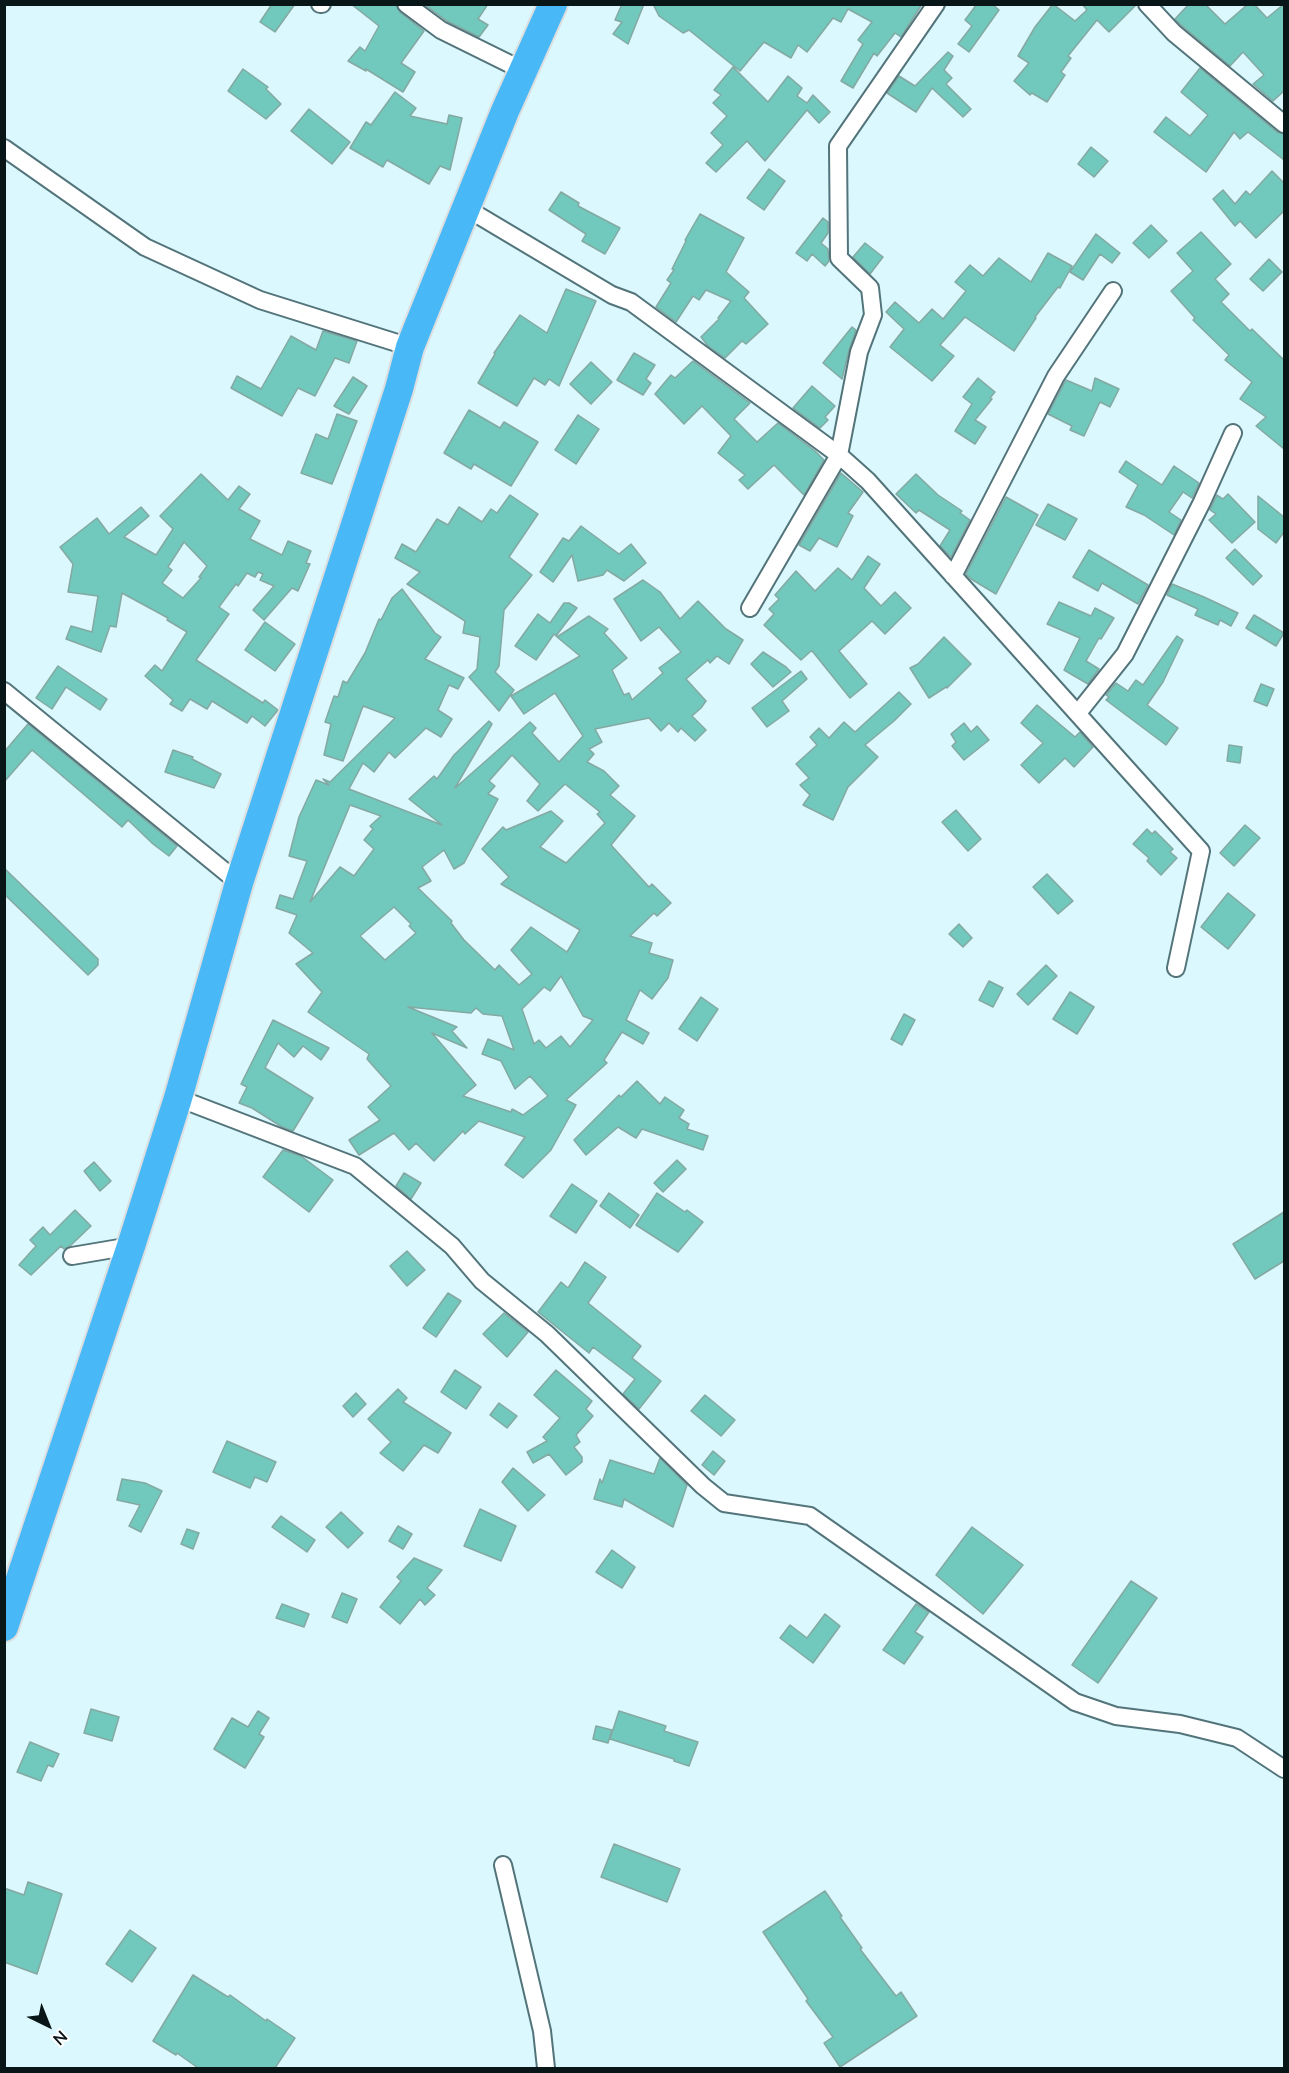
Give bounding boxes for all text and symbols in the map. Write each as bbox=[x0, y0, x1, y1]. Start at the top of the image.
north arrow bbox=[18, 1995, 78, 2055]
text: N bbox=[50, 2027, 72, 2050]

